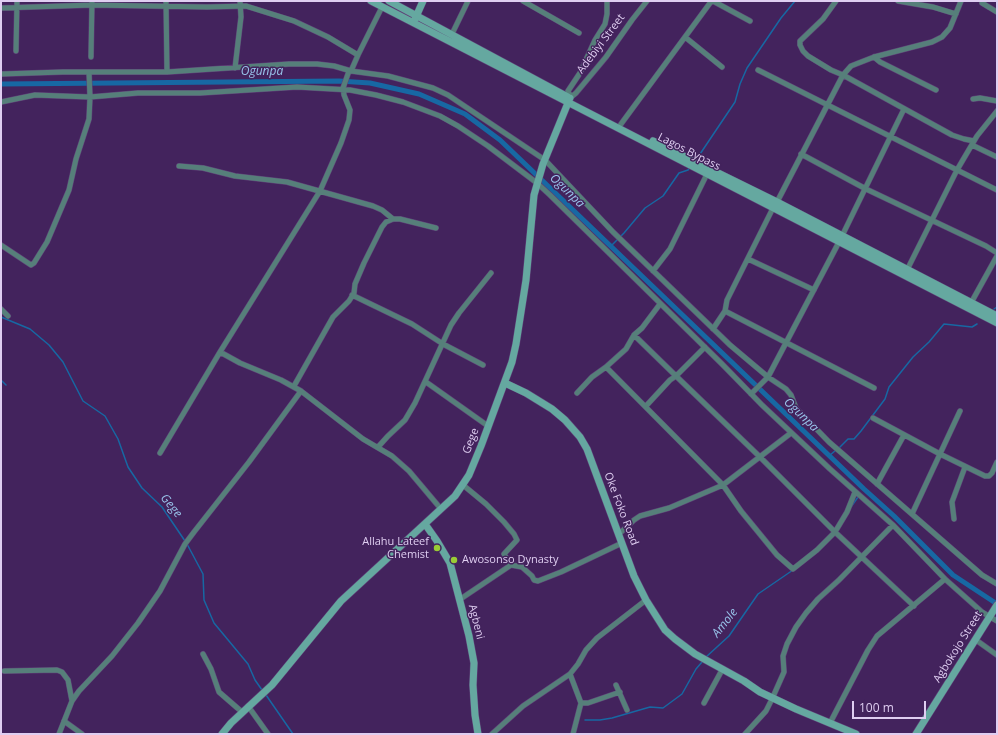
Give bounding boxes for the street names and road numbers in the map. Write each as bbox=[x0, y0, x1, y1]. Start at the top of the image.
street label: Adebiyi Street bbox=[574, 12, 628, 76]
street label: Lagos Bypass bbox=[655, 131, 723, 173]
street label: Gege bbox=[460, 426, 482, 456]
street label: Oke Foko Road bbox=[601, 471, 641, 547]
street label: Agbeni bbox=[465, 603, 487, 641]
street label: Agbokojo Street bbox=[931, 609, 985, 685]

